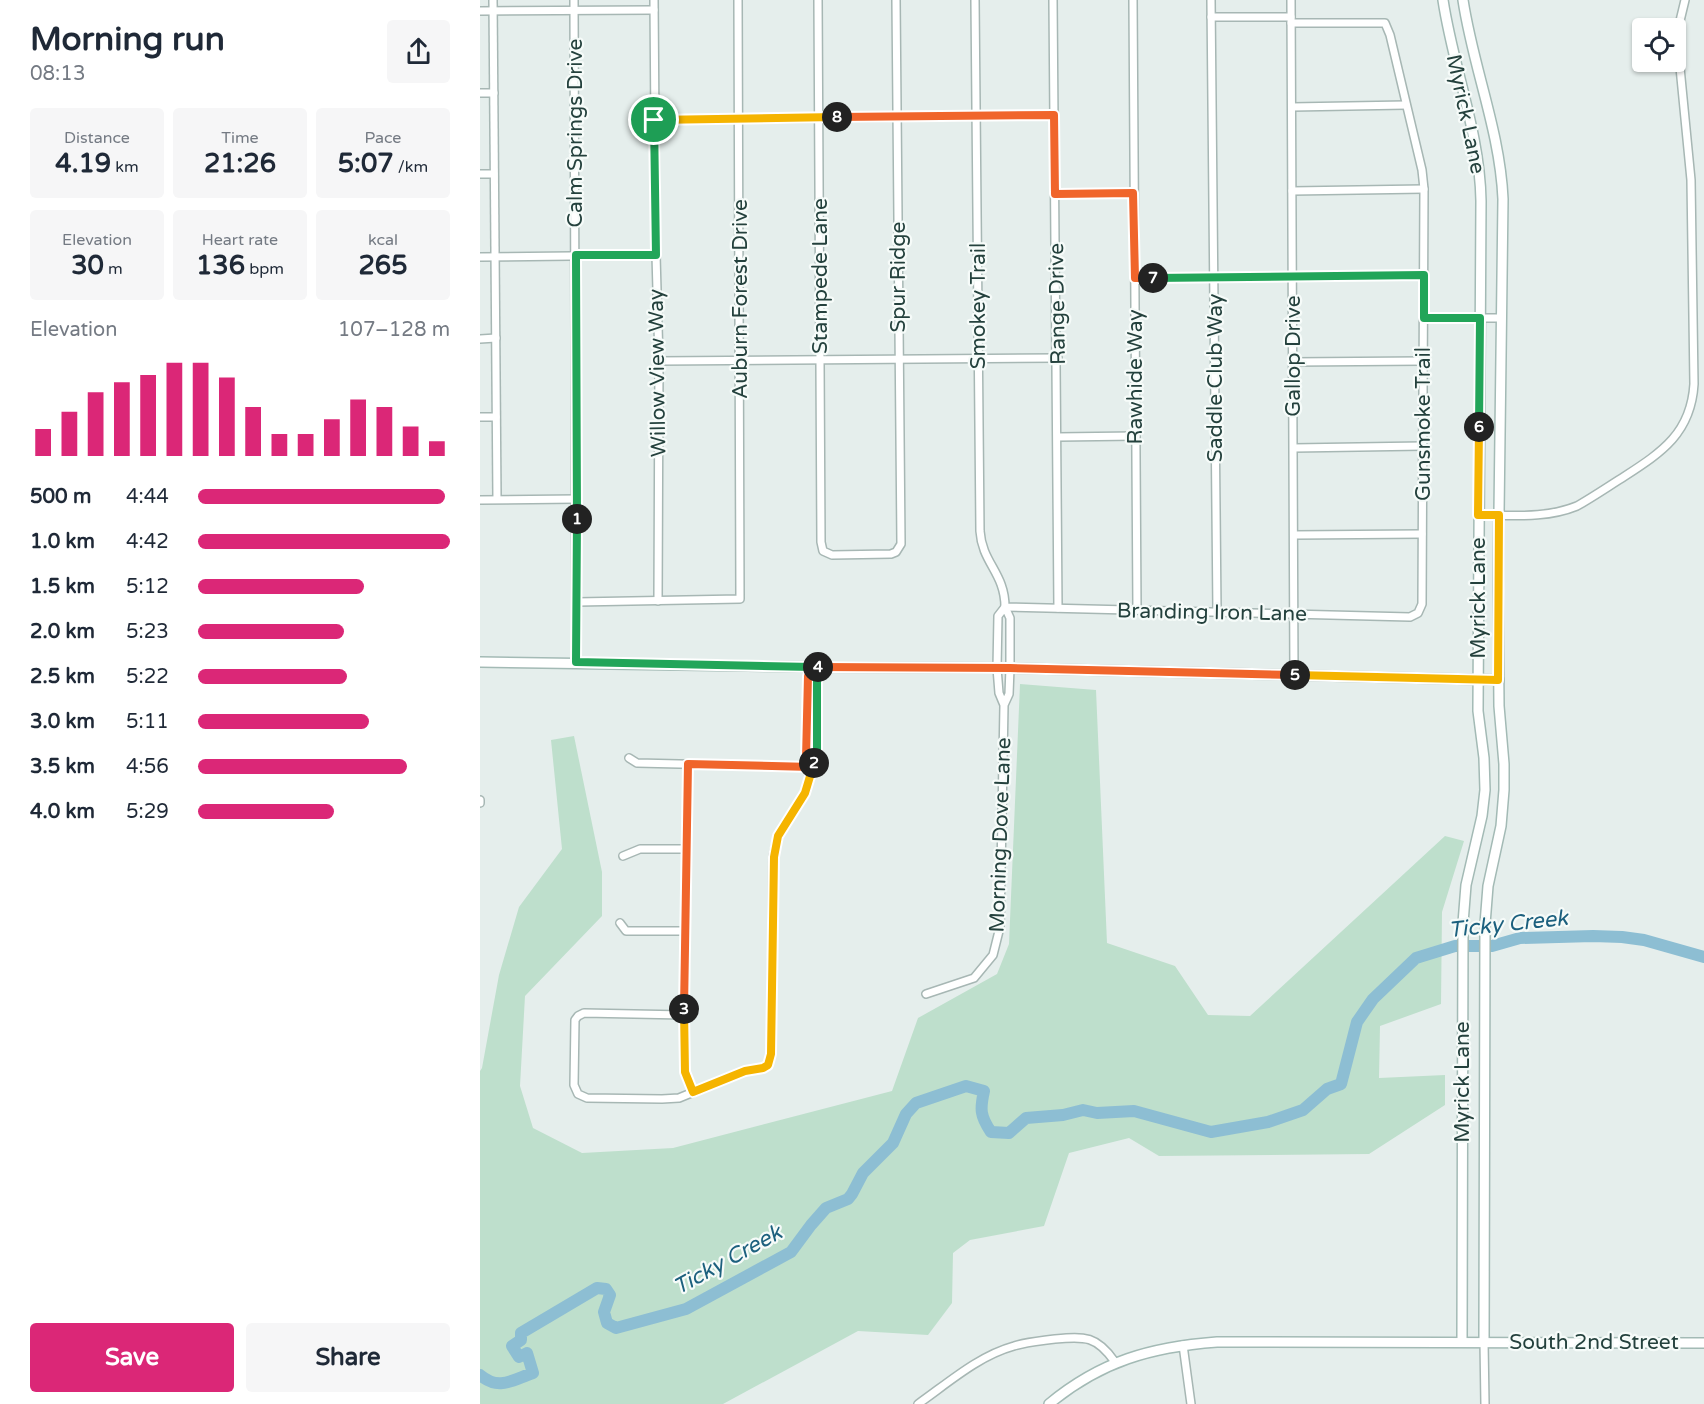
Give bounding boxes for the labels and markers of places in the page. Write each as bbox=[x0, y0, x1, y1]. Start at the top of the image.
pin bbox=[628, 94, 679, 145]
pin: 8 bbox=[822, 102, 852, 132]
pin: 7 bbox=[1138, 263, 1168, 293]
pin: 6 bbox=[1464, 412, 1494, 442]
pin: 1 bbox=[562, 504, 592, 534]
pin: 4 bbox=[803, 652, 833, 682]
pin: 5 bbox=[1280, 660, 1310, 690]
pin: 2 bbox=[799, 748, 829, 778]
pin: 3 bbox=[669, 994, 699, 1024]

